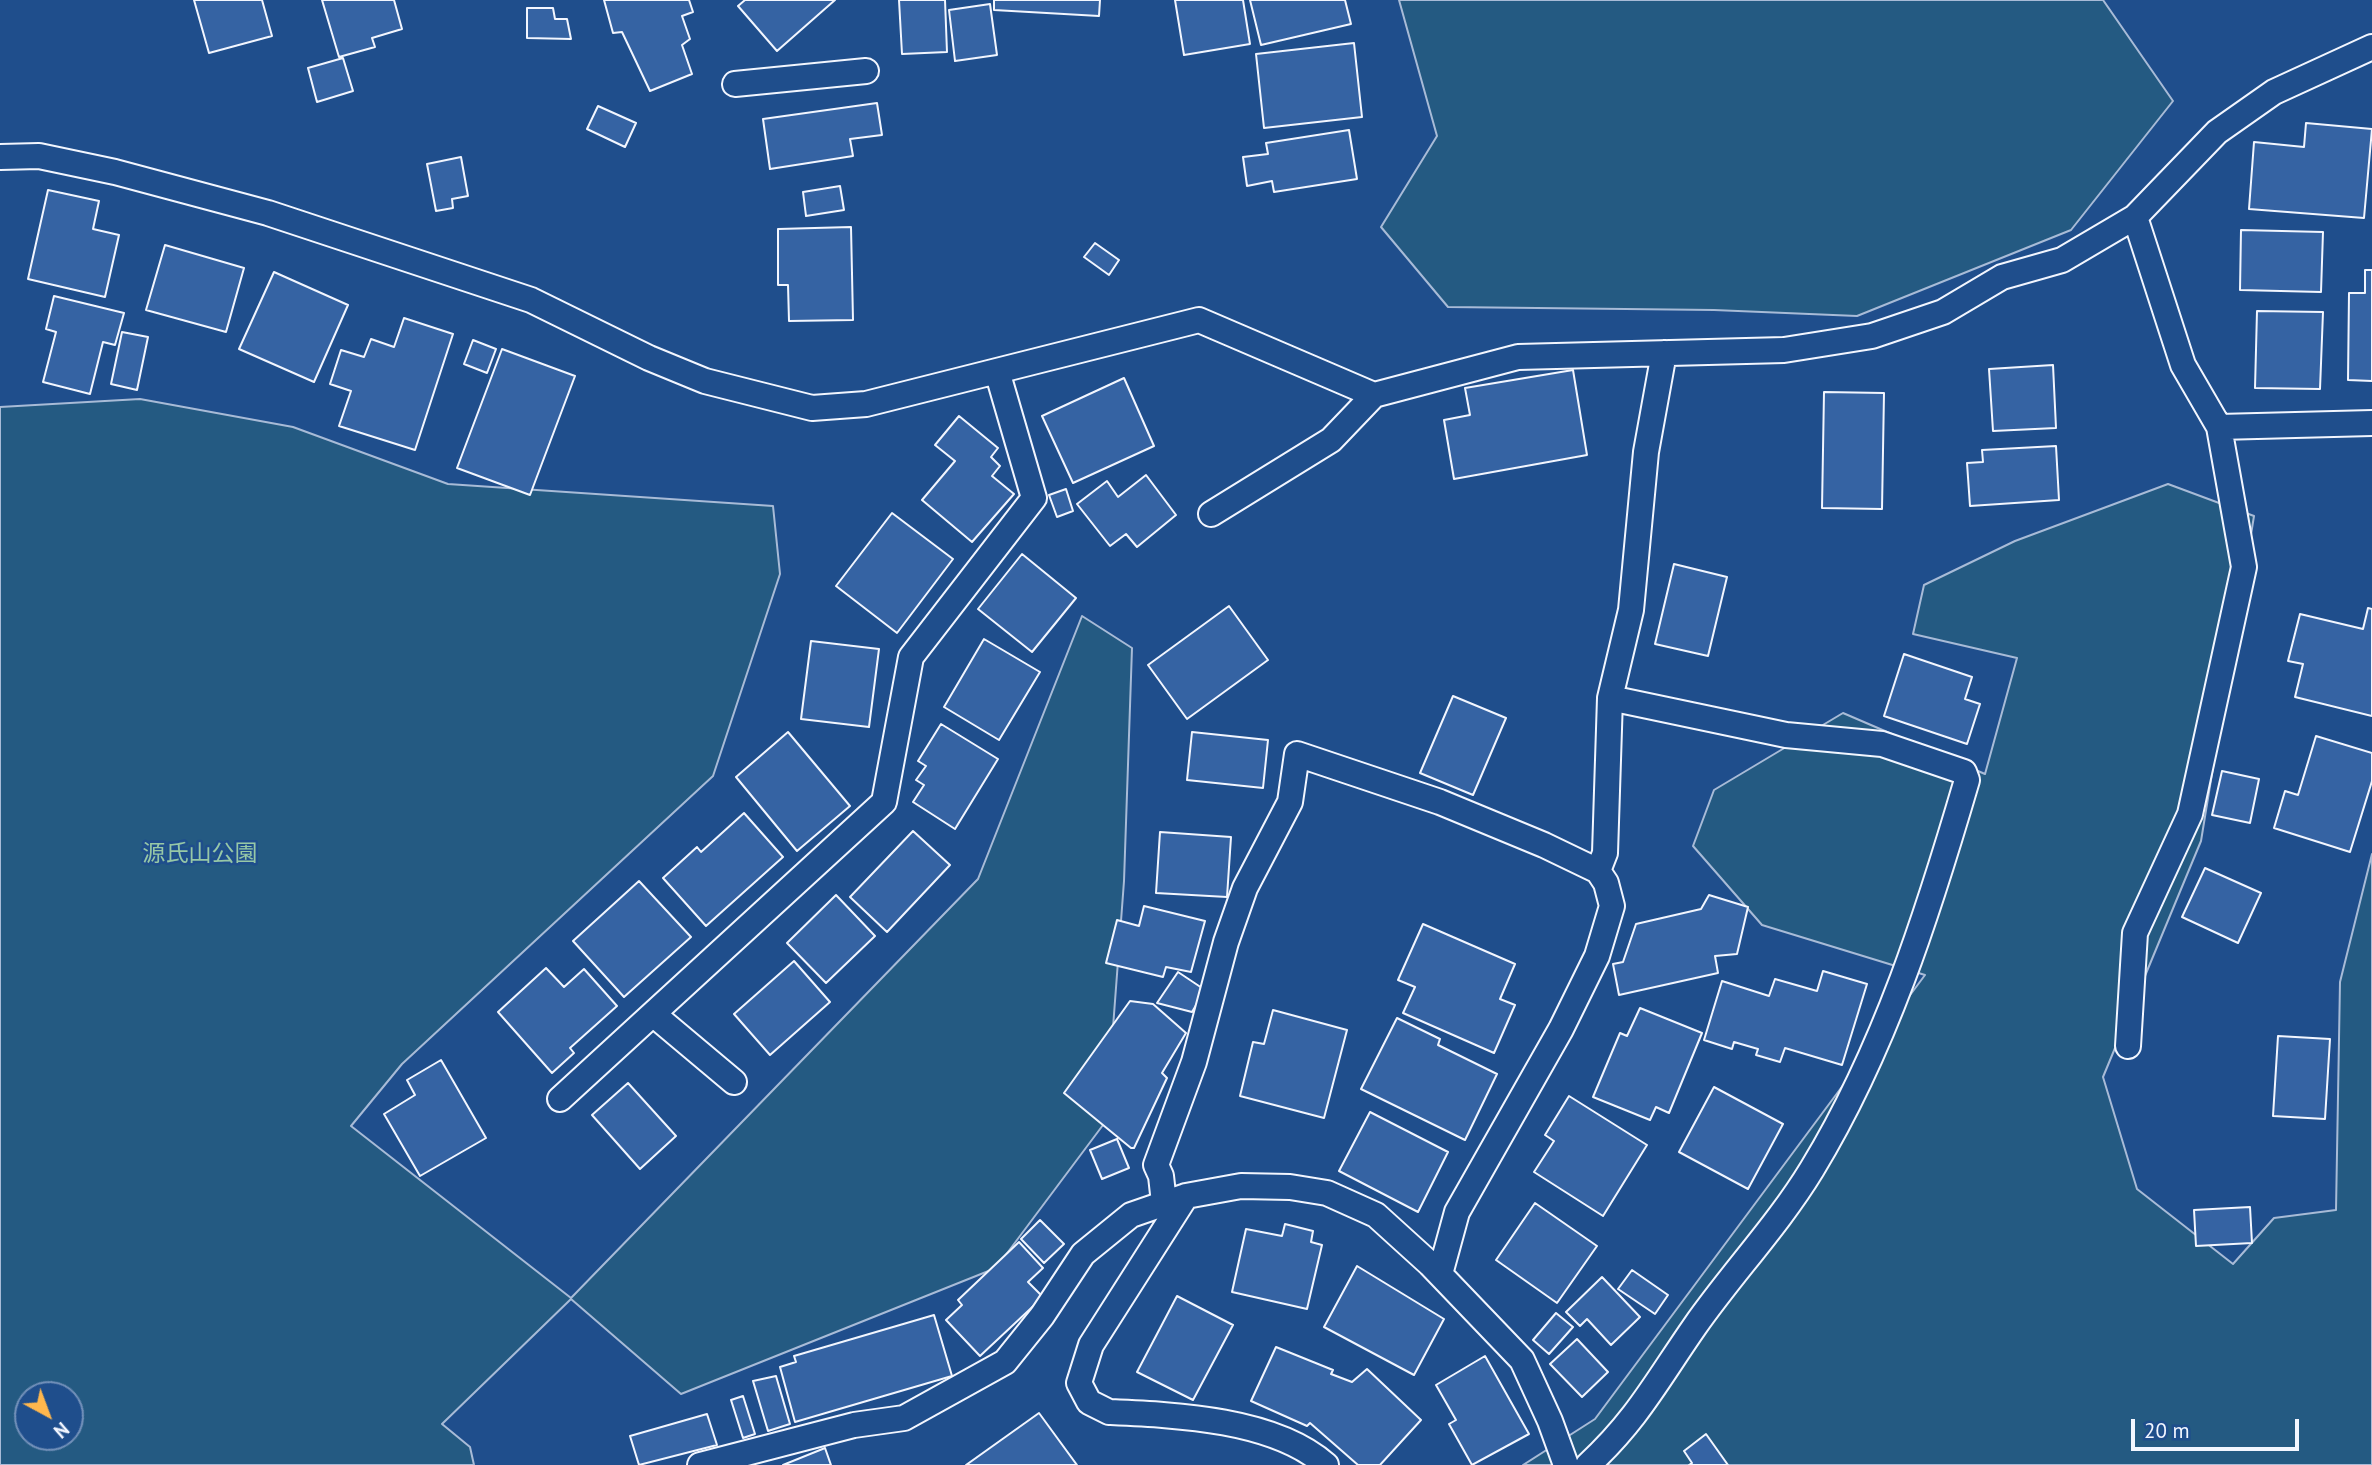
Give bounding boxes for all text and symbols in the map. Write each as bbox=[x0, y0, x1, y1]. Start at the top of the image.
park label: 源氏山公園 bbox=[143, 840, 257, 868]
north arrow bbox=[14, 1381, 84, 1451]
scale bar bbox=[2134, 1406, 2302, 1450]
text: N bbox=[49, 1417, 74, 1443]
text: 20 m bbox=[2144, 1417, 2190, 1444]

